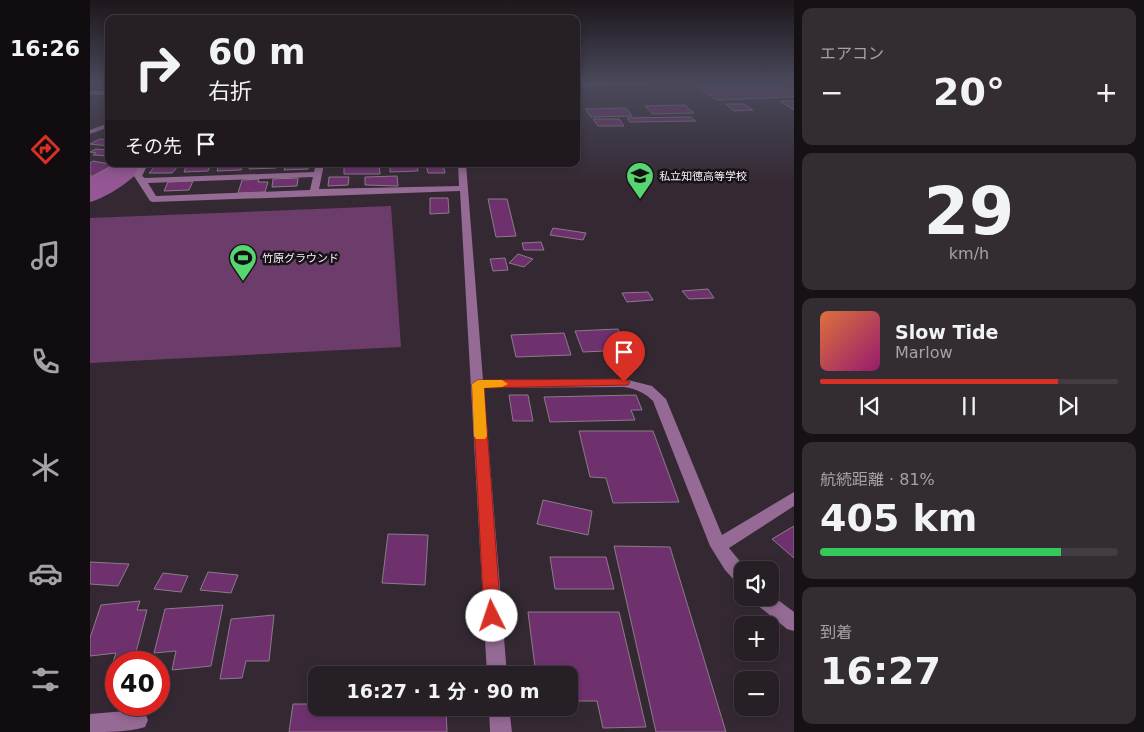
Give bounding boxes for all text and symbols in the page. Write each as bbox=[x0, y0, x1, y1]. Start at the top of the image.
text: 60 m bbox=[208, 32, 305, 72]
icon: right bbox=[125, 35, 190, 100]
text: 16:26 bbox=[10, 36, 80, 61]
text: エアコン bbox=[820, 44, 884, 63]
text: 20° bbox=[933, 70, 1005, 114]
text: − bbox=[820, 76, 843, 109]
text: + bbox=[1095, 76, 1118, 109]
text: 右折 bbox=[208, 79, 252, 104]
icon: arrive bbox=[192, 130, 220, 158]
icon: directions bbox=[28, 132, 63, 167]
text: その先 bbox=[125, 135, 182, 157]
school or university icon: 私立知徳高等学校 bbox=[625, 161, 655, 200]
place label: 私立知徳高等学校 bbox=[659, 170, 747, 183]
text: 29 bbox=[924, 174, 1014, 249]
icon: music bbox=[28, 238, 63, 273]
sports icon: 竹原グラウンド bbox=[228, 243, 258, 282]
text: km/h bbox=[949, 244, 989, 263]
place label: 竹原グラウンド bbox=[262, 252, 339, 265]
text: Slow Tide bbox=[895, 321, 998, 343]
pin bbox=[603, 331, 645, 382]
icon: arrive bbox=[610, 338, 638, 366]
text: Marlow bbox=[895, 343, 953, 362]
icon: phone bbox=[28, 344, 63, 379]
icon: previous bbox=[856, 392, 884, 420]
icon: pause bbox=[955, 392, 983, 420]
icon: next bbox=[1054, 392, 1082, 420]
icon: climate bbox=[28, 450, 63, 485]
text: 航続距離 · 81% bbox=[820, 470, 935, 489]
text: 405 km bbox=[820, 496, 977, 540]
icon: car bbox=[28, 556, 63, 591]
map controls bbox=[734, 561, 779, 716]
button: sound bbox=[734, 561, 779, 606]
position arrow bbox=[465, 589, 517, 641]
button: + bbox=[734, 616, 779, 661]
text: 到着 bbox=[820, 623, 852, 642]
text: 16:27 bbox=[820, 649, 941, 693]
speed limit sign: 40 bbox=[105, 651, 170, 716]
icon: filters bbox=[28, 662, 63, 697]
button: − bbox=[734, 671, 779, 716]
text: 16:27 · 1 分 · 90 m bbox=[346, 680, 540, 702]

